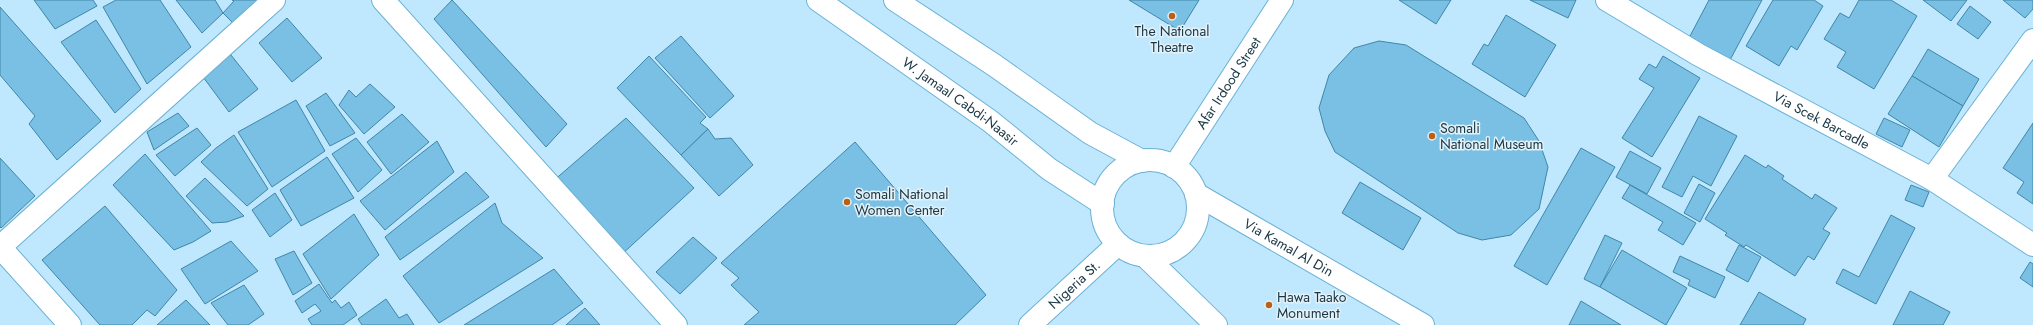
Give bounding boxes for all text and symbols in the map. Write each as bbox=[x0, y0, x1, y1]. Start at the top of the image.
marker: The National Theatre bbox=[1167, 11, 1177, 21]
place label: The National Theatre bbox=[1135, 21, 1209, 57]
street label: Afar Irdood Street bbox=[1191, 32, 1266, 133]
street label: W. Jamaal Cabdi-Naasir bbox=[898, 52, 1023, 151]
street label: Via Scek Barcadle bbox=[1770, 86, 1873, 154]
place label: Somali National Museum bbox=[1440, 118, 1544, 154]
marker: Somali National Museum bbox=[1427, 131, 1437, 141]
place label: Somali National Women Center bbox=[855, 184, 949, 220]
marker: Somali National Women Center bbox=[842, 197, 852, 207]
street label: Via Kamal Al Din bbox=[1240, 214, 1337, 281]
street label: Nigeria St. bbox=[1044, 255, 1105, 314]
place label: Hawa Taako Monument bbox=[1277, 287, 1347, 323]
marker: Hawa Taako Monument bbox=[1264, 300, 1274, 310]

